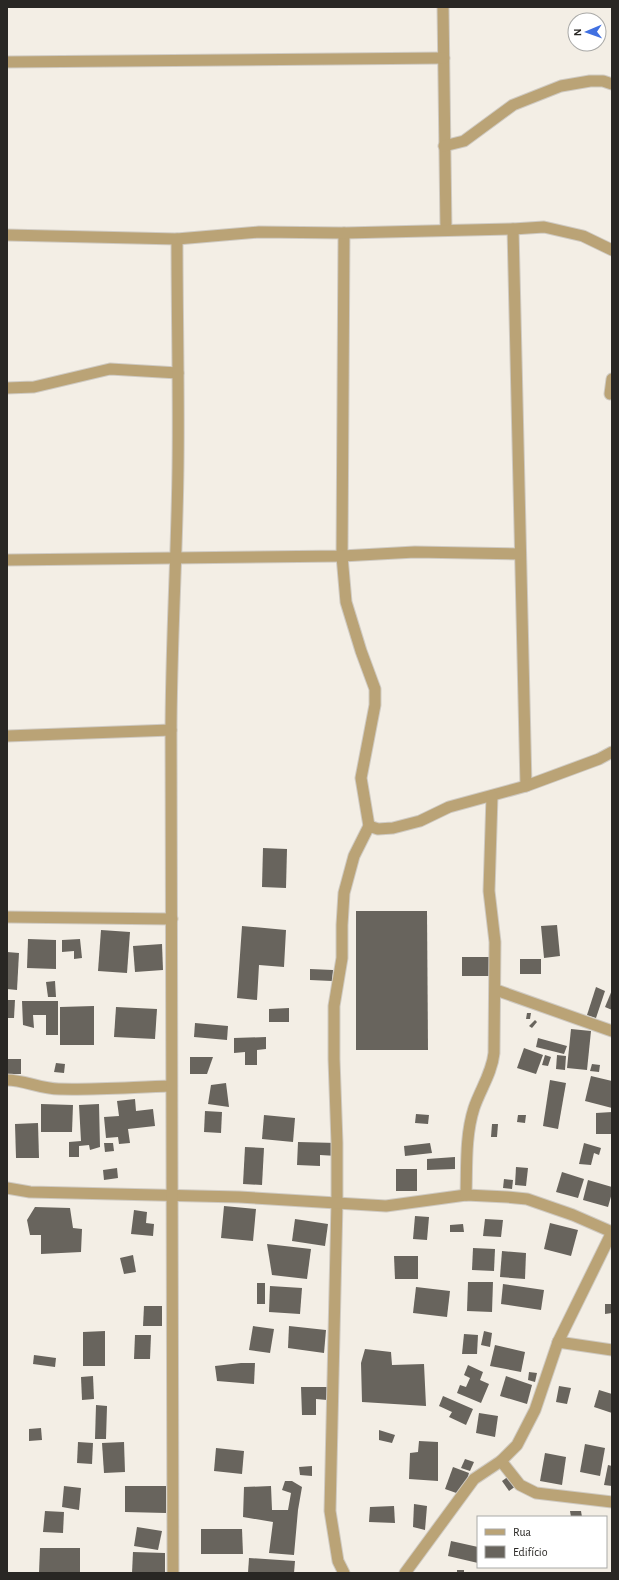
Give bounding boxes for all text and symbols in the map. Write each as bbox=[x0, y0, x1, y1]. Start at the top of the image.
north arrow bbox=[567, 12, 607, 52]
text: N bbox=[572, 28, 583, 36]
legend bbox=[477, 1516, 607, 1568]
text: Rua bbox=[513, 1526, 532, 1538]
text: Edifício bbox=[513, 1546, 548, 1558]

